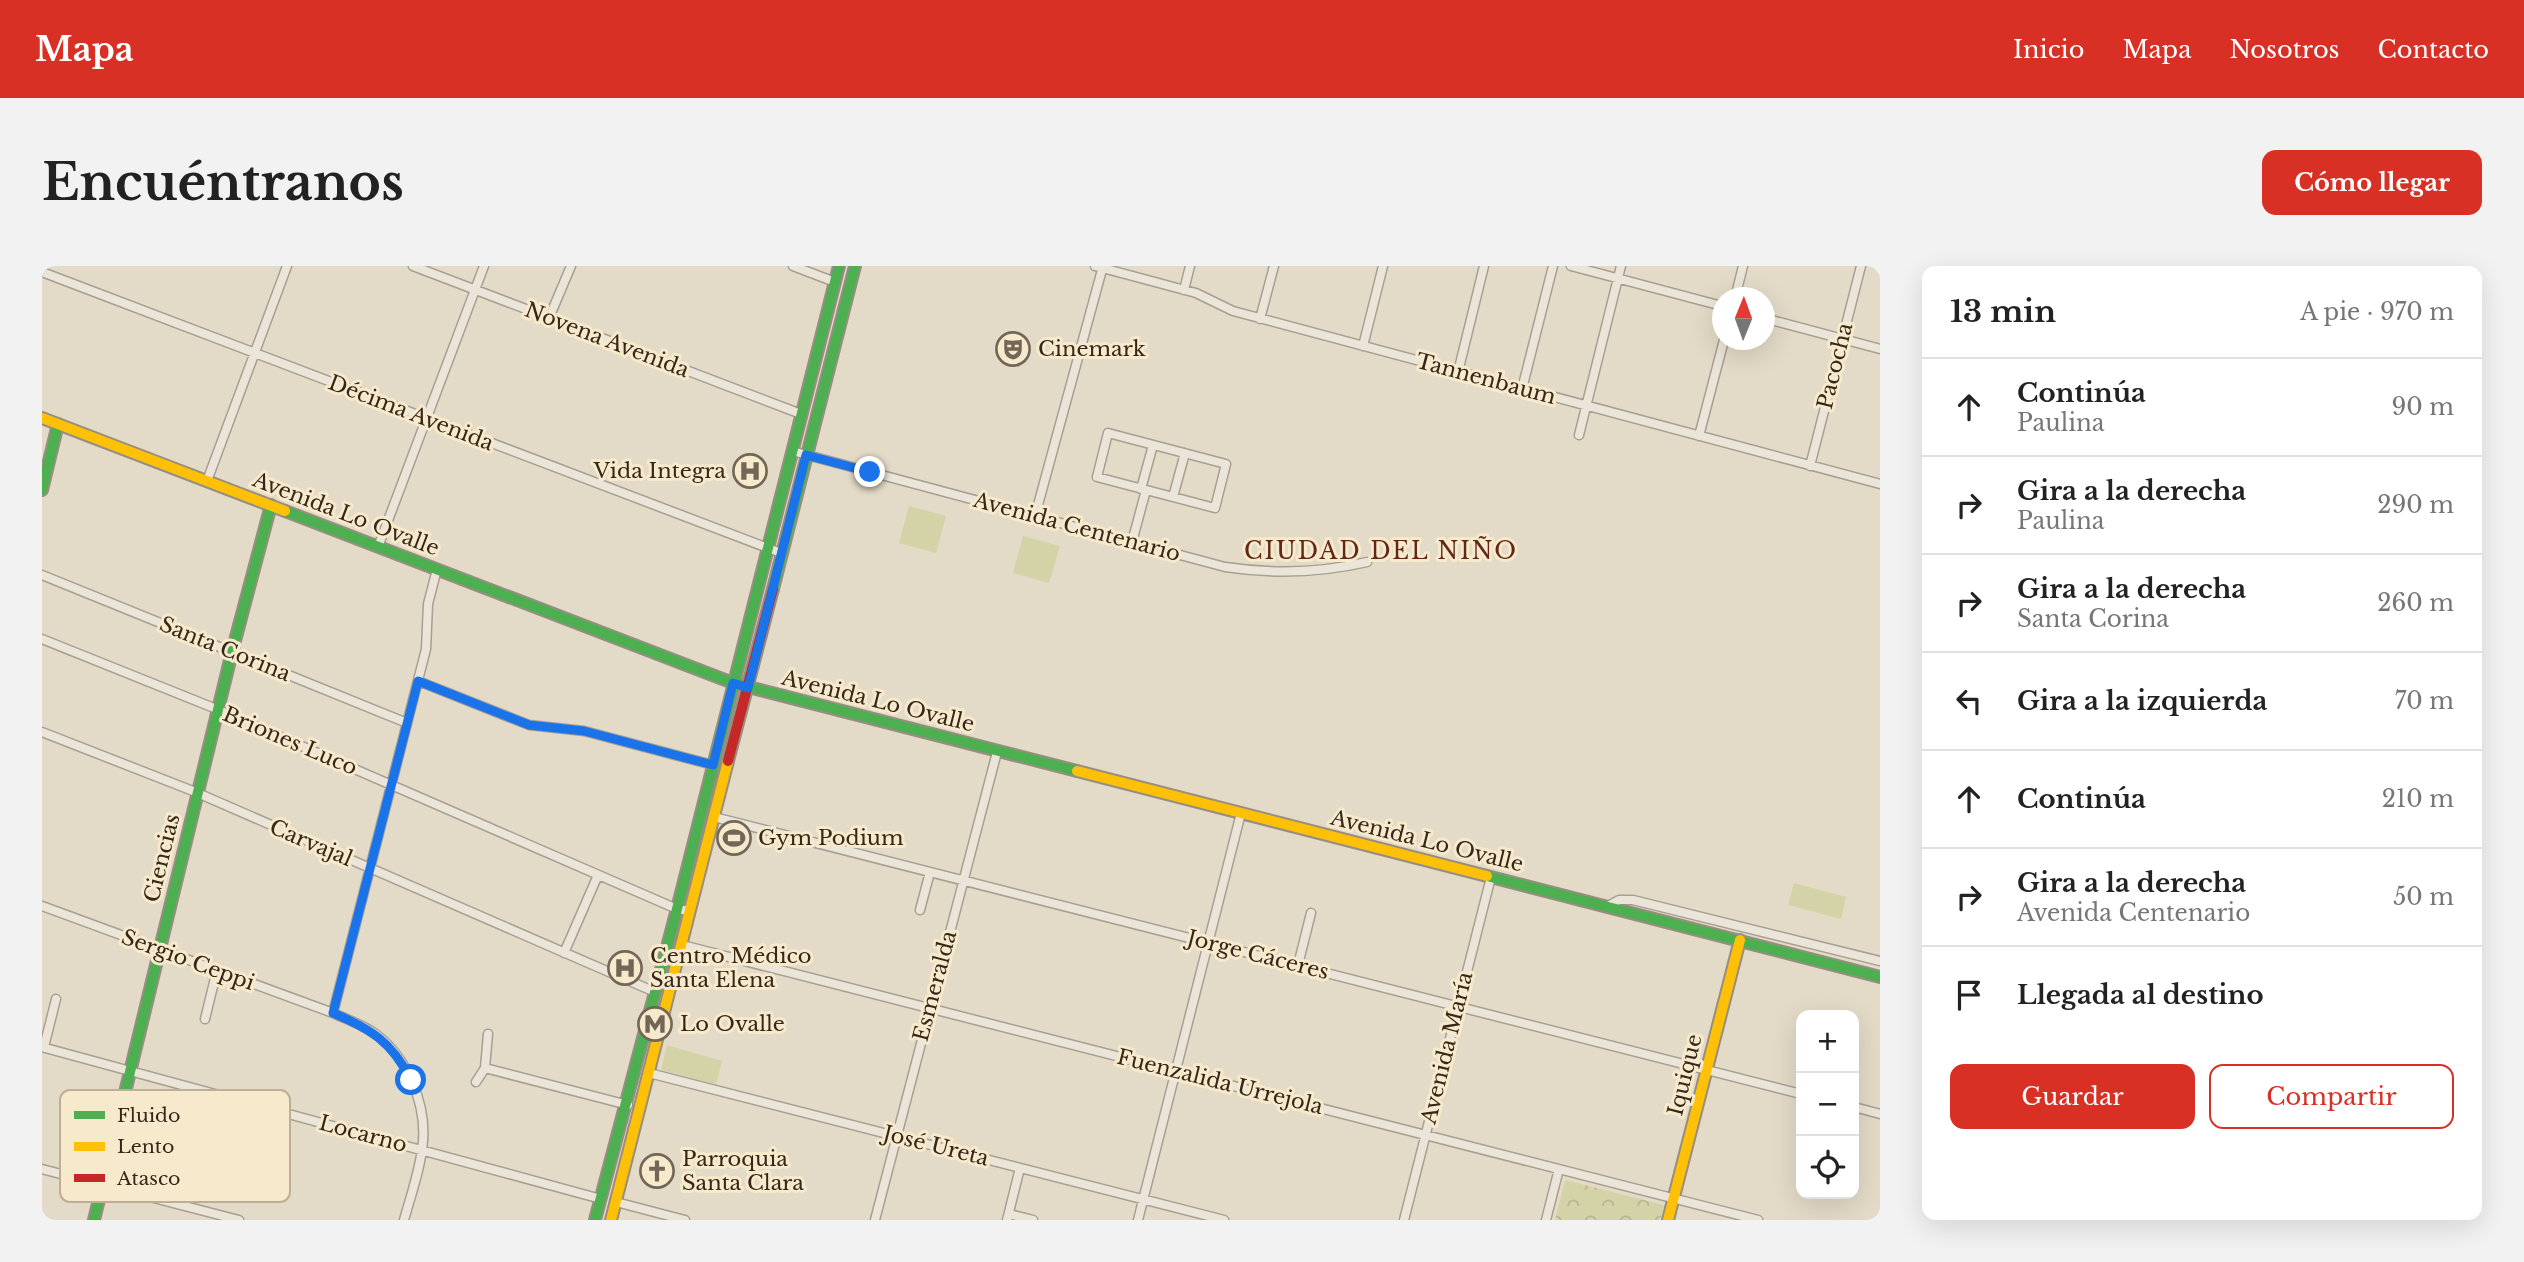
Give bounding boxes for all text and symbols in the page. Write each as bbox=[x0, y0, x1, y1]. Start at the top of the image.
text: Mapa bbox=[35, 29, 134, 70]
text: Inicio bbox=[2013, 35, 2084, 64]
text: Mapa bbox=[2122, 35, 2191, 64]
text: Nosotros bbox=[2229, 35, 2340, 64]
text: Contacto bbox=[2378, 35, 2489, 64]
button: Cómo llegar bbox=[2262, 150, 2482, 215]
text: Encuéntranos bbox=[42, 152, 404, 213]
north arrow bbox=[1712, 287, 1775, 350]
text: 13 min bbox=[1950, 293, 2056, 330]
street label: Novena Avenida bbox=[521, 297, 693, 383]
text: A pie · 970 m bbox=[2300, 298, 2454, 326]
street label: Pacocha bbox=[1812, 320, 1858, 412]
theatre icon: Cinemark bbox=[994, 330, 1032, 368]
place label: Cinemark bbox=[1038, 336, 1146, 362]
street label: Tannenbaum bbox=[1413, 348, 1559, 410]
street label: Décima Avenida bbox=[325, 370, 498, 457]
text: Continúa bbox=[2017, 377, 2146, 409]
icon: ahead bbox=[1950, 388, 1988, 426]
text: 90 m bbox=[2392, 393, 2454, 421]
text: Paulina bbox=[2017, 409, 2105, 437]
hospital icon: Vida Integra bbox=[731, 452, 769, 490]
route end bbox=[854, 456, 885, 487]
place label: Vida Integra bbox=[593, 458, 726, 484]
street label: Avenida Lo Ovalle bbox=[248, 466, 443, 562]
text: Gira a la derecha bbox=[2017, 475, 2246, 507]
icon: right bbox=[1950, 486, 1988, 524]
street label: Avenida Centenario bbox=[970, 487, 1183, 567]
text: 290 m bbox=[2377, 491, 2454, 519]
text: Paulina bbox=[2017, 507, 2105, 535]
district label: CIUDAD DEL NIÑO bbox=[1244, 536, 1518, 565]
text: Gira a la derecha bbox=[2017, 573, 2246, 605]
icon: right bbox=[1950, 584, 1988, 622]
text: 260 m bbox=[2377, 589, 2454, 617]
text: Santa Corina bbox=[2017, 605, 2169, 633]
street label: Santa Corina bbox=[156, 611, 295, 687]
street label: Avenida Lo Ovalle bbox=[778, 664, 977, 737]
icon: left bbox=[1950, 682, 1988, 720]
text: Gira a la izquierda bbox=[2017, 685, 2267, 717]
text: 70 m bbox=[2395, 687, 2454, 715]
street label: Briones Luco bbox=[219, 701, 361, 781]
icon: ahead bbox=[1950, 780, 1988, 818]
text: Continúa bbox=[2017, 783, 2146, 815]
text: 210 m bbox=[2382, 785, 2454, 813]
street label: Avenida Lo Ovalle bbox=[1327, 804, 1526, 877]
street label: Ciencias bbox=[138, 811, 186, 905]
street label: Carvajal bbox=[266, 814, 357, 872]
sports icon: Gym Podium bbox=[715, 819, 753, 857]
place label: Gym Podium bbox=[758, 825, 904, 851]
text: Gira a la derecha bbox=[2017, 867, 2246, 899]
icon: right bbox=[1950, 878, 1988, 916]
text: 50 m bbox=[2393, 883, 2454, 911]
text: Avenida Centenario bbox=[2017, 899, 2250, 927]
street label: Sergio Ceppi bbox=[118, 924, 258, 996]
street label: Jorge Cáceres bbox=[1182, 924, 1332, 985]
street label: Esmeralda bbox=[908, 927, 962, 1044]
place label: Centro Médico Santa Elena bbox=[650, 943, 812, 993]
hospital icon: Centro Médico Santa Elena bbox=[606, 949, 644, 987]
street label: Avenida María bbox=[1415, 969, 1479, 1128]
icon: arrive bbox=[1950, 976, 1988, 1014]
text: Llegada al destino bbox=[2017, 979, 2264, 1011]
metro station icon: Lo Ovalle bbox=[636, 1005, 674, 1043]
map controls bbox=[1796, 1010, 1859, 1199]
button: + bbox=[1796, 1010, 1859, 1073]
place label: Lo Ovalle bbox=[680, 1011, 785, 1037]
street label: Iquique bbox=[1662, 1032, 1708, 1118]
street label: Fuenzalida Urrejola bbox=[1114, 1044, 1326, 1120]
route start bbox=[395, 1064, 426, 1095]
button: Guardar bbox=[1950, 1064, 2195, 1129]
button: Compartir bbox=[2209, 1064, 2454, 1129]
button: − bbox=[1796, 1073, 1859, 1136]
legend bbox=[60, 1090, 290, 1202]
text: Fluido bbox=[117, 1104, 180, 1127]
street label: Locarno bbox=[316, 1110, 410, 1158]
street label: José Ureta bbox=[878, 1120, 992, 1172]
text: Lento bbox=[117, 1135, 174, 1158]
button: locate bbox=[1796, 1136, 1859, 1199]
place label: Parroquia Santa Clara bbox=[682, 1146, 804, 1196]
church icon: Parroquia Santa Clara bbox=[638, 1152, 676, 1190]
text: Atasco bbox=[116, 1167, 181, 1190]

